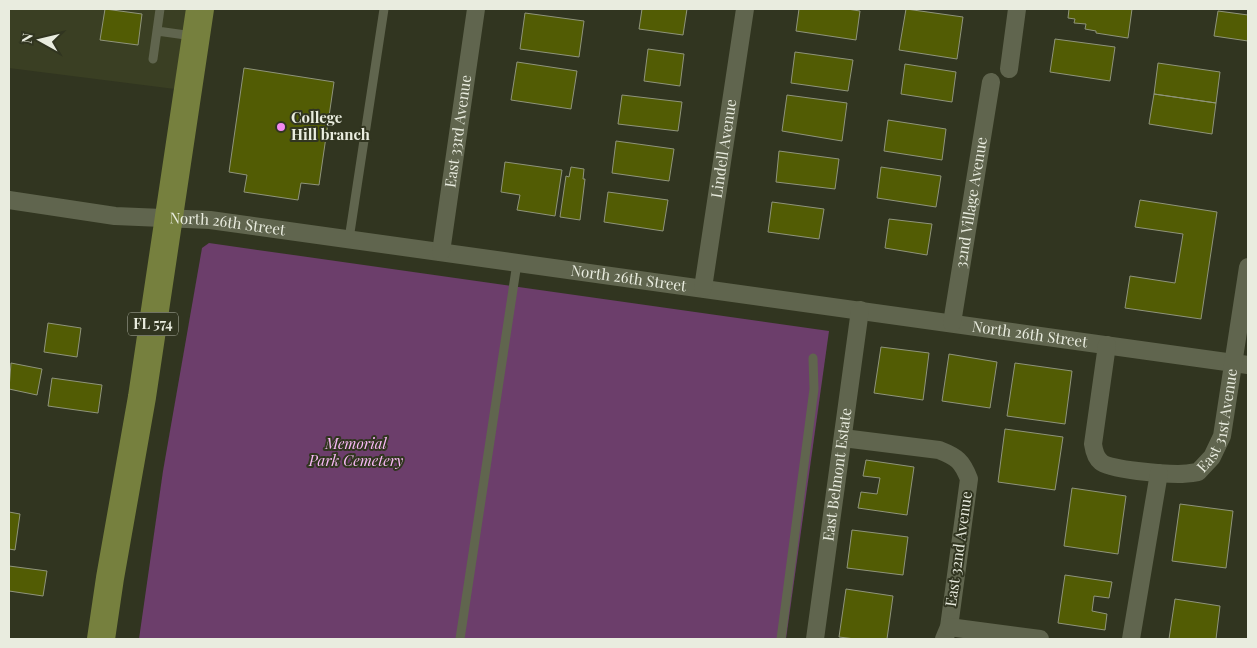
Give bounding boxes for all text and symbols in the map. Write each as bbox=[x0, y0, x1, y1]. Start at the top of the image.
north arrow bbox=[15, 15, 65, 65]
text: N bbox=[17, 32, 37, 44]
street label: East 33rd Avenue bbox=[439, 73, 475, 189]
street label: Lindell Avenue bbox=[706, 98, 740, 199]
place label: College Hill branch bbox=[291, 107, 370, 144]
marker: College Hill branch bbox=[275, 121, 287, 133]
street label: 32nd Village Avenue bbox=[950, 135, 991, 269]
street label: North 26th Street bbox=[169, 207, 287, 240]
street label: North 26th Street bbox=[570, 260, 688, 296]
road number: FL 574 bbox=[128, 312, 178, 336]
street label: North 26th Street bbox=[971, 316, 1090, 352]
street label: East 31st Avenue bbox=[1192, 367, 1241, 476]
street label: East Belmont Estate bbox=[817, 407, 856, 542]
park label: Memorial Park Cemetery bbox=[308, 433, 403, 470]
street label: East 32nd Avenue bbox=[940, 490, 976, 608]

